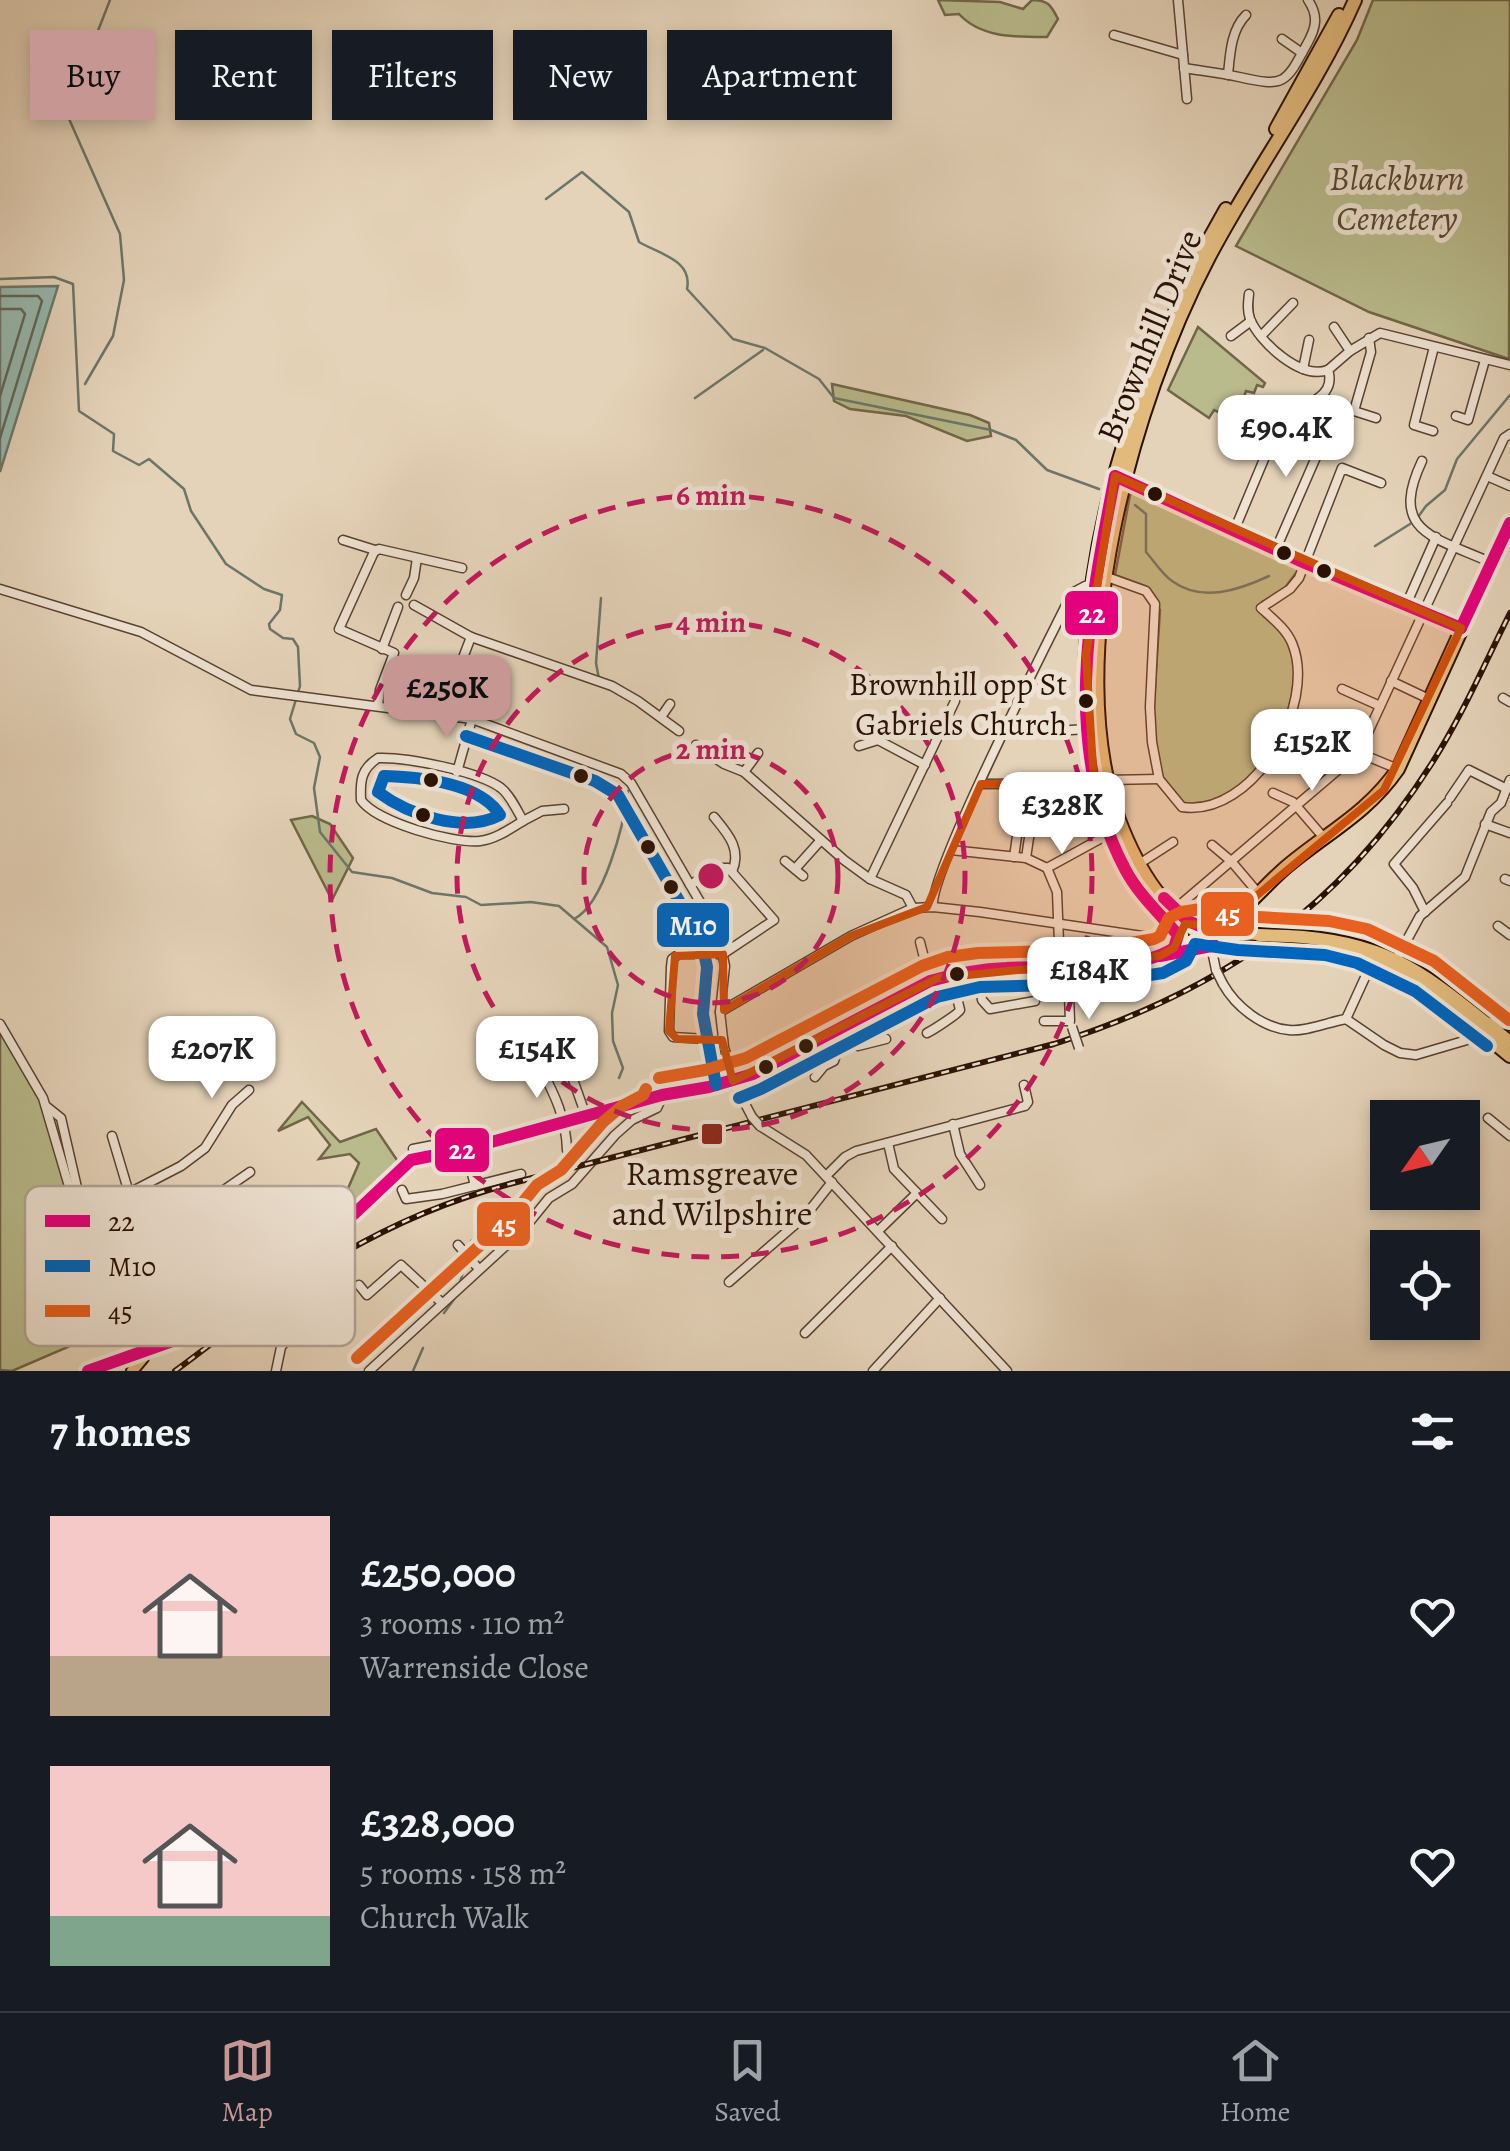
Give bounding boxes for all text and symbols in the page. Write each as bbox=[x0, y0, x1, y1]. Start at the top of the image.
chip: Buy bbox=[30, 30, 155, 120]
chip: Rent bbox=[175, 30, 312, 120]
chip: Filters bbox=[332, 30, 493, 120]
chip: New bbox=[513, 30, 647, 120]
chip: Apartment bbox=[667, 30, 892, 120]
park label: Blackburn Cemetery bbox=[1330, 154, 1464, 242]
street label: Brownhill Drive bbox=[1085, 222, 1213, 450]
pin: £90.4K bbox=[1205, 395, 1367, 480]
text: £90.4K bbox=[1240, 405, 1332, 449]
text: 6 min bbox=[676, 475, 746, 515]
unlabelled marker bbox=[1145, 484, 1165, 504]
unlabelled marker bbox=[1274, 543, 1294, 563]
unlabelled marker bbox=[1314, 561, 1334, 581]
line badge: 22 bbox=[1063, 589, 1120, 637]
text: 22 bbox=[1078, 595, 1106, 633]
text: 4 min bbox=[676, 602, 746, 642]
pin: £250K bbox=[377, 655, 517, 740]
place label: Brownhill opp St Gabriels Church bbox=[849, 662, 1067, 746]
text: £250K bbox=[406, 665, 488, 709]
marker: Brownhill opp St Gabriels Church bbox=[1076, 691, 1096, 711]
pin: £152K bbox=[1242, 709, 1382, 794]
text: £152K bbox=[1273, 719, 1351, 763]
text: 2 min bbox=[676, 729, 746, 769]
unlabelled marker bbox=[571, 766, 591, 786]
unlabelled marker bbox=[421, 770, 441, 790]
pin: £328K bbox=[992, 772, 1132, 857]
text: £328K bbox=[1021, 782, 1103, 826]
unlabelled marker bbox=[413, 805, 433, 825]
unlabelled marker bbox=[638, 837, 658, 857]
centre of rings bbox=[693, 858, 729, 894]
unlabelled marker bbox=[661, 877, 681, 897]
line badge: 45 bbox=[1199, 890, 1256, 938]
text: 45 bbox=[1215, 895, 1241, 933]
line badge: M10 bbox=[655, 901, 731, 949]
text: M10 bbox=[669, 907, 717, 945]
pin: £184K bbox=[1019, 937, 1159, 1022]
text: £184K bbox=[1049, 947, 1129, 991]
unlabelled marker bbox=[947, 964, 967, 984]
pin: £207K bbox=[142, 1016, 282, 1101]
pin: £154K bbox=[467, 1016, 607, 1101]
text: £207K bbox=[171, 1026, 253, 1070]
text: £154K bbox=[498, 1026, 576, 1070]
unlabelled marker bbox=[796, 1036, 816, 1056]
unlabelled marker bbox=[756, 1057, 776, 1077]
north arrow bbox=[1370, 1100, 1480, 1210]
map controls bbox=[1370, 1100, 1480, 1340]
marker: Ramsgreave and Wilpshire bbox=[699, 1121, 725, 1147]
line badge: 22 bbox=[433, 1126, 491, 1174]
text: 22 bbox=[448, 1131, 476, 1169]
place label: Ramsgreave and Wilpshire bbox=[612, 1149, 812, 1237]
legend bbox=[25, 1186, 355, 1346]
line badge: 45 bbox=[475, 1200, 532, 1248]
text: 22 bbox=[108, 1203, 135, 1241]
text: 45 bbox=[491, 1206, 517, 1244]
button: locate bbox=[1370, 1230, 1480, 1340]
text: M10 bbox=[108, 1248, 156, 1286]
text: 45 bbox=[108, 1293, 133, 1331]
text: 7 homes bbox=[50, 1403, 191, 1460]
icon: filters bbox=[1405, 1404, 1460, 1459]
text: £250,000 bbox=[360, 1544, 516, 1601]
icon: home bbox=[130, 1556, 250, 1676]
icon: heart bbox=[1405, 1589, 1460, 1644]
text: 3 rooms · 110 m² bbox=[360, 1601, 564, 1645]
text: Warrenside Close bbox=[360, 1645, 589, 1689]
text: £328,000 bbox=[360, 1794, 515, 1851]
icon: home bbox=[130, 1806, 250, 1926]
icon: heart bbox=[1405, 1839, 1460, 1894]
text: 5 rooms · 158 m² bbox=[360, 1851, 566, 1895]
text: Church Walk bbox=[360, 1895, 529, 1939]
tab: Map bbox=[220, 2033, 275, 2131]
tab: Saved bbox=[714, 2033, 781, 2131]
tab: Home bbox=[1220, 2033, 1290, 2131]

